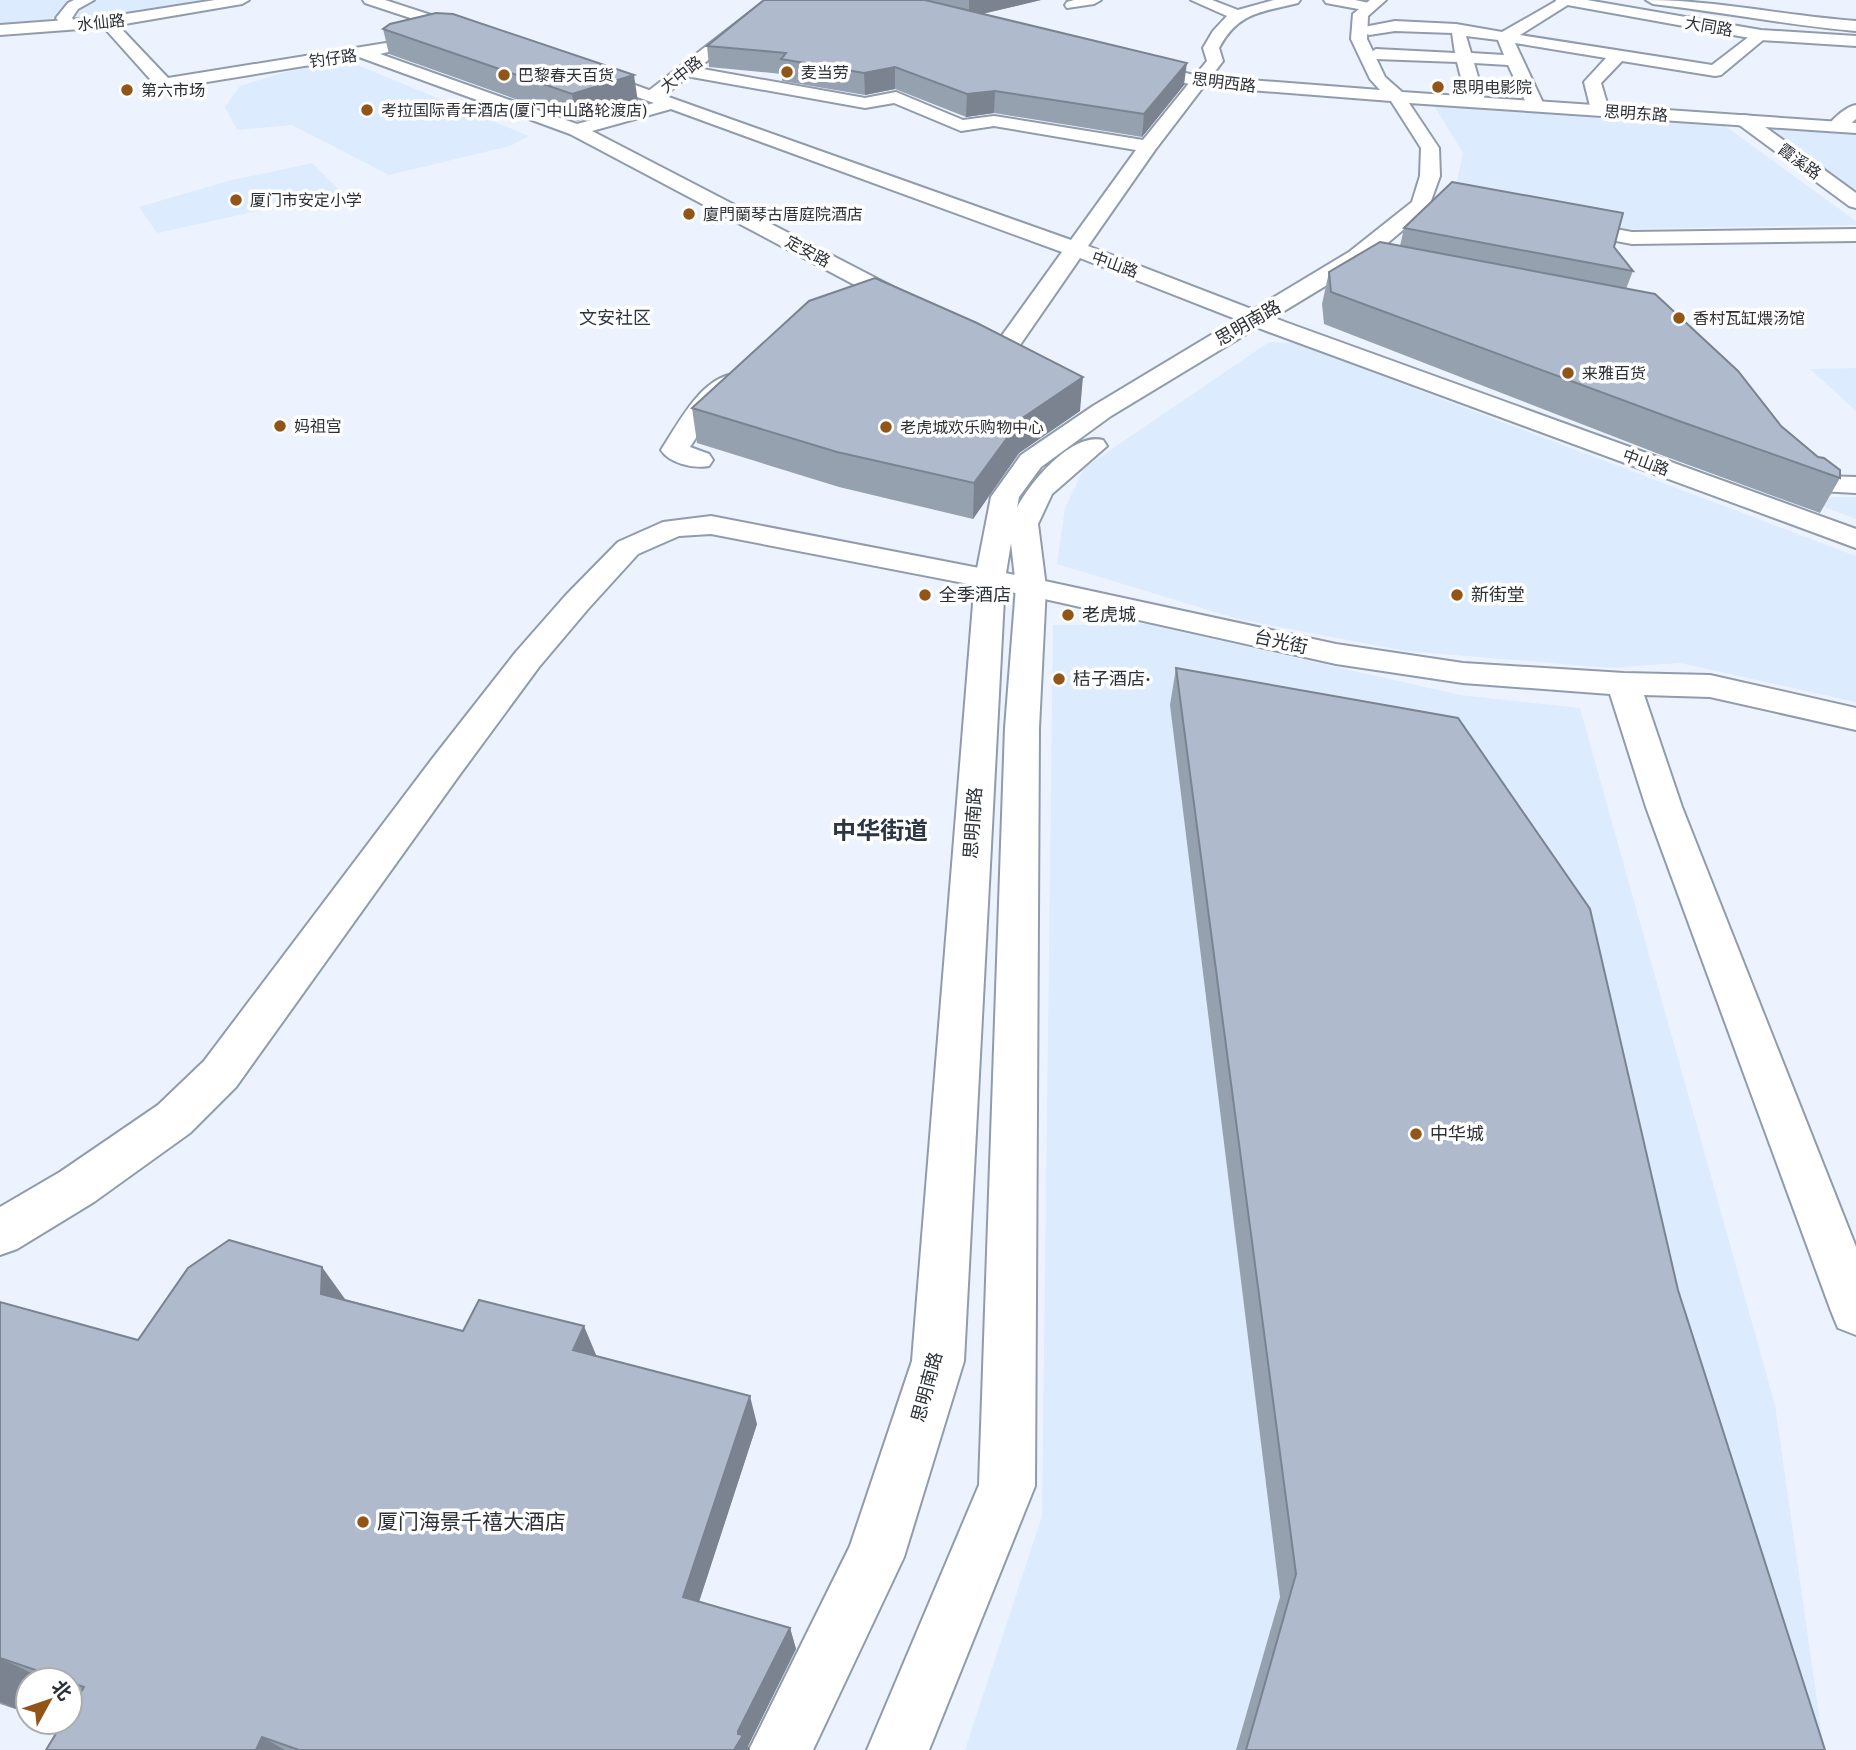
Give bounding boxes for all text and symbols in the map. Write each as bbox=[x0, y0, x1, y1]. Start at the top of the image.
street label: 水仙路 bbox=[76, 7, 126, 35]
street label: 大同路 bbox=[1683, 9, 1735, 41]
street label: 钓仔路 bbox=[307, 42, 358, 72]
street label: 大中路 bbox=[654, 49, 707, 97]
place label: 麦当劳 bbox=[801, 59, 849, 83]
place label: 巴黎春天百货 bbox=[518, 62, 614, 86]
marker: 麦当劳 bbox=[779, 64, 795, 80]
street label: 思明西路 bbox=[1191, 65, 1257, 97]
marker: 巴黎春天百货 bbox=[496, 67, 512, 83]
place label: 思明电影院 bbox=[1452, 74, 1532, 98]
place label: 第六市场 bbox=[141, 77, 205, 101]
marker: 思明电影院 bbox=[1430, 79, 1446, 95]
marker: 第六市场 bbox=[119, 82, 135, 98]
place label: 考拉国际青年酒店(厦门中山路轮渡店) bbox=[381, 97, 648, 121]
street label: 思明东路 bbox=[1603, 98, 1669, 126]
marker: 考拉国际青年酒店(厦门中山路轮渡店) bbox=[359, 102, 375, 118]
street label: 霞溪路 bbox=[1774, 136, 1827, 184]
place label: 厦门市安定小学 bbox=[250, 187, 362, 211]
marker: 厦门市安定小学 bbox=[228, 192, 244, 208]
place label: 廈門蘭琴古厝庭院酒店 bbox=[703, 201, 863, 225]
marker: 廈門蘭琴古厝庭院酒店 bbox=[681, 206, 697, 222]
street label: 定安路 bbox=[782, 228, 835, 272]
street label: 中山路 bbox=[1089, 244, 1142, 283]
street label: 思明南路 bbox=[1209, 292, 1285, 351]
district label: 文安社区 bbox=[579, 303, 651, 330]
place label: 香村瓦缸煨汤馆 bbox=[1693, 305, 1805, 329]
marker: 香村瓦缸煨汤馆 bbox=[1671, 310, 1687, 326]
place label: 来雅百货 bbox=[1582, 360, 1646, 384]
marker: 来雅百货 bbox=[1560, 365, 1576, 381]
place label: 妈祖宫 bbox=[294, 413, 342, 437]
place label: 老虎城欢乐购物中心 bbox=[900, 414, 1044, 438]
marker: 妈祖宫 bbox=[272, 418, 288, 434]
marker: 老虎城欢乐购物中心 bbox=[878, 419, 894, 435]
street label: 中山路 bbox=[1620, 442, 1673, 481]
place label: 全季酒店 bbox=[939, 580, 1011, 607]
place label: 新街堂 bbox=[1471, 580, 1525, 607]
marker: 全季酒店 bbox=[917, 587, 933, 603]
marker: 新街堂 bbox=[1449, 587, 1465, 603]
place label: 老虎城 bbox=[1082, 600, 1136, 627]
marker: 老虎城 bbox=[1060, 607, 1076, 623]
street label: 台光街 bbox=[1252, 622, 1311, 659]
place label: 桔子酒店· bbox=[1073, 664, 1151, 691]
marker: 桔子酒店· bbox=[1051, 671, 1067, 687]
street label: 思明南路 bbox=[956, 786, 987, 860]
district label: 中华街道 bbox=[832, 811, 928, 846]
place label: 中华城 bbox=[1430, 1119, 1484, 1146]
marker: 中华城 bbox=[1408, 1126, 1424, 1142]
street label: 思明南路 bbox=[903, 1348, 948, 1425]
place label: 厦门海景千禧大酒店 bbox=[377, 1504, 566, 1535]
marker: 厦门海景千禧大酒店 bbox=[355, 1514, 371, 1530]
north arrow bbox=[14, 1666, 84, 1736]
text: 北 bbox=[46, 1673, 80, 1706]

